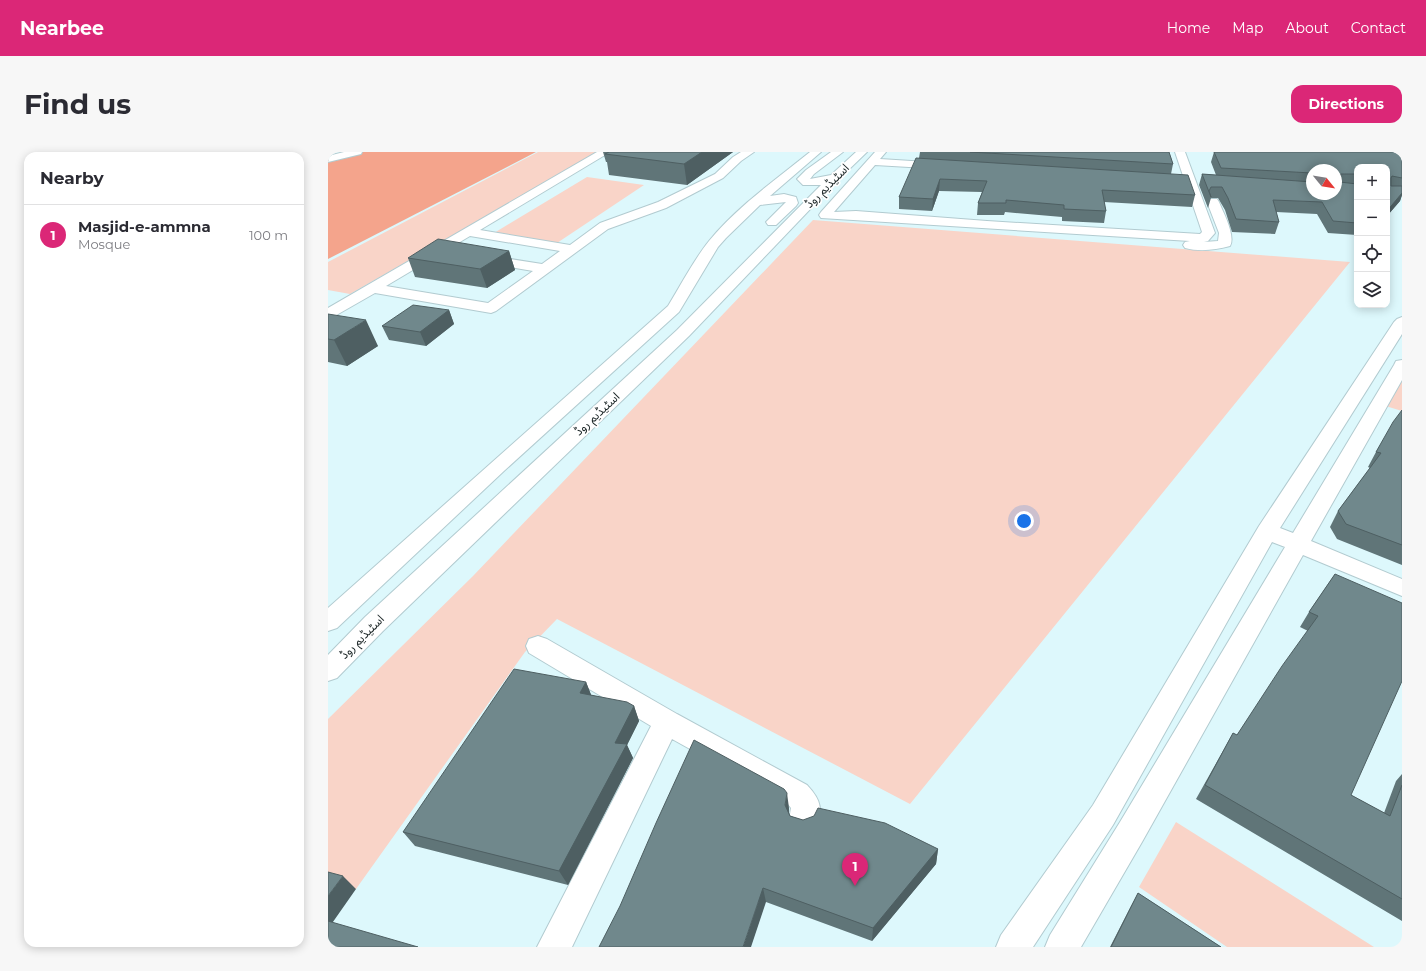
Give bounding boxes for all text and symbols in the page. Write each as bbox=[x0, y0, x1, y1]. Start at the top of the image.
text: Nearbee bbox=[20, 17, 104, 40]
text: Home bbox=[1167, 19, 1210, 37]
text: Map bbox=[1232, 19, 1263, 37]
text: About bbox=[1285, 19, 1329, 37]
text: Contact bbox=[1351, 19, 1406, 37]
button: Directions bbox=[1291, 85, 1402, 123]
text: Find us bbox=[24, 87, 131, 121]
street label: اسٹیڈیم روڈ bbox=[801, 160, 853, 212]
north arrow bbox=[1306, 164, 1342, 200]
map controls bbox=[1354, 164, 1390, 308]
button: + bbox=[1354, 164, 1390, 200]
text: Nearby bbox=[40, 168, 104, 188]
button: − bbox=[1354, 200, 1390, 236]
text: Masjid-e-ammna bbox=[78, 217, 211, 236]
text: 1 bbox=[50, 227, 56, 243]
text: 100 m bbox=[249, 227, 288, 243]
text: Mosque bbox=[78, 236, 130, 252]
button: locate bbox=[1354, 236, 1390, 272]
button: layers bbox=[1354, 272, 1390, 308]
street label: اسٹیڈیم روڈ bbox=[571, 389, 624, 440]
your location bbox=[1014, 511, 1034, 531]
street label: اسٹیڈیم روڈ bbox=[336, 611, 388, 663]
pin: 1 bbox=[842, 853, 868, 886]

